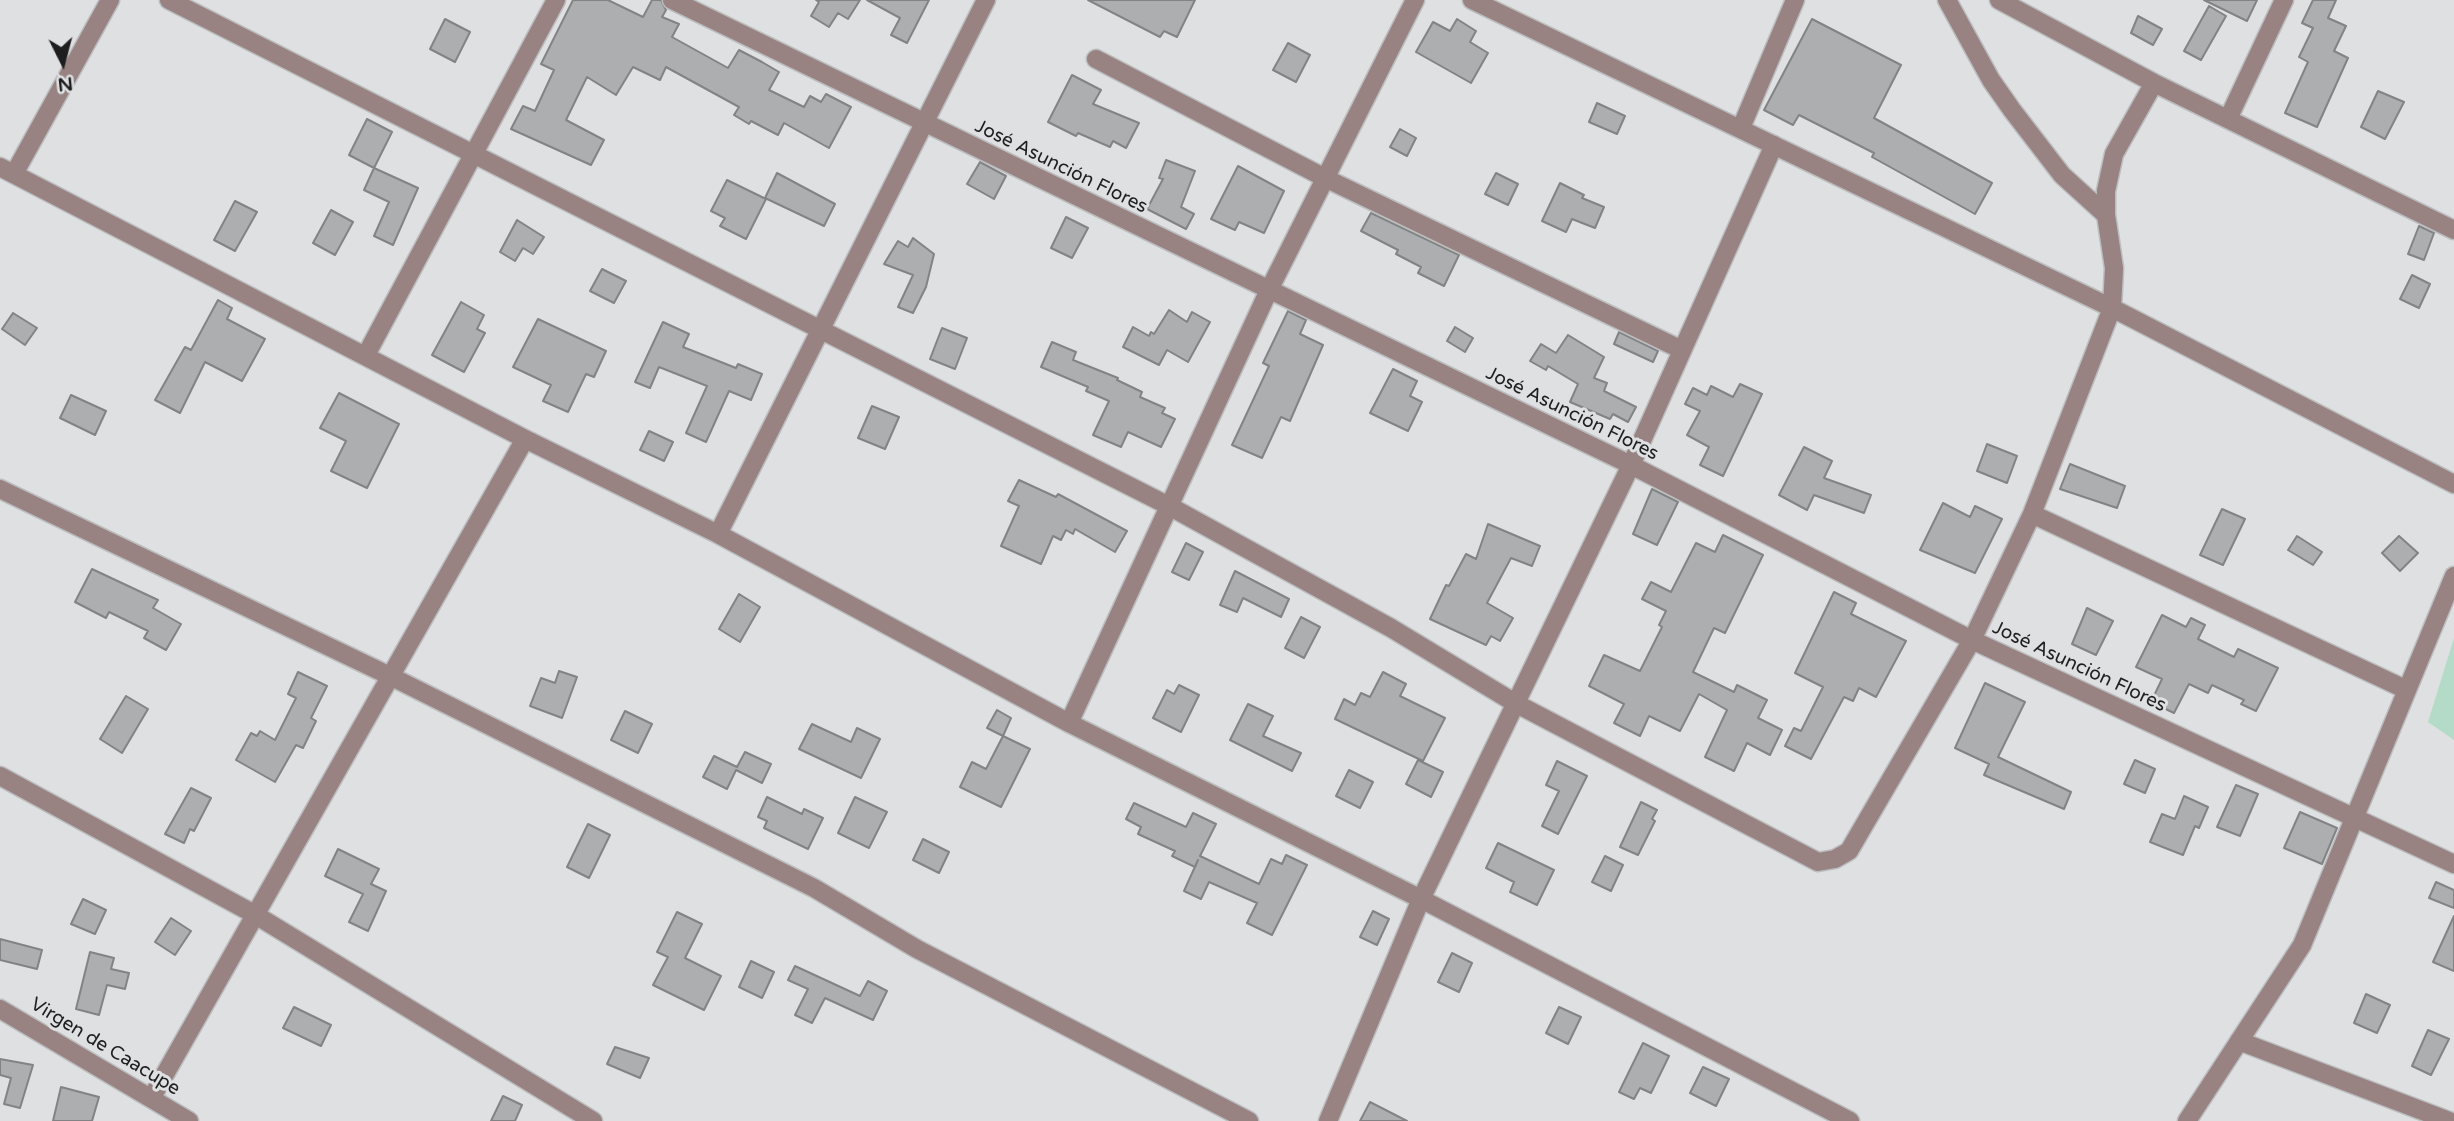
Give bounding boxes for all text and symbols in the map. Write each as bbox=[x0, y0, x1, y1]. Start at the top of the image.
north arrow bbox=[28, 28, 98, 98]
text: N bbox=[56, 72, 74, 96]
street label: José Asunción Flores bbox=[971, 115, 1151, 219]
street label: José Asunción Flores bbox=[1482, 362, 1662, 466]
street label: José Asunción Flores bbox=[1988, 617, 2170, 717]
street label: Virgen de Caacupe bbox=[26, 993, 184, 1101]

